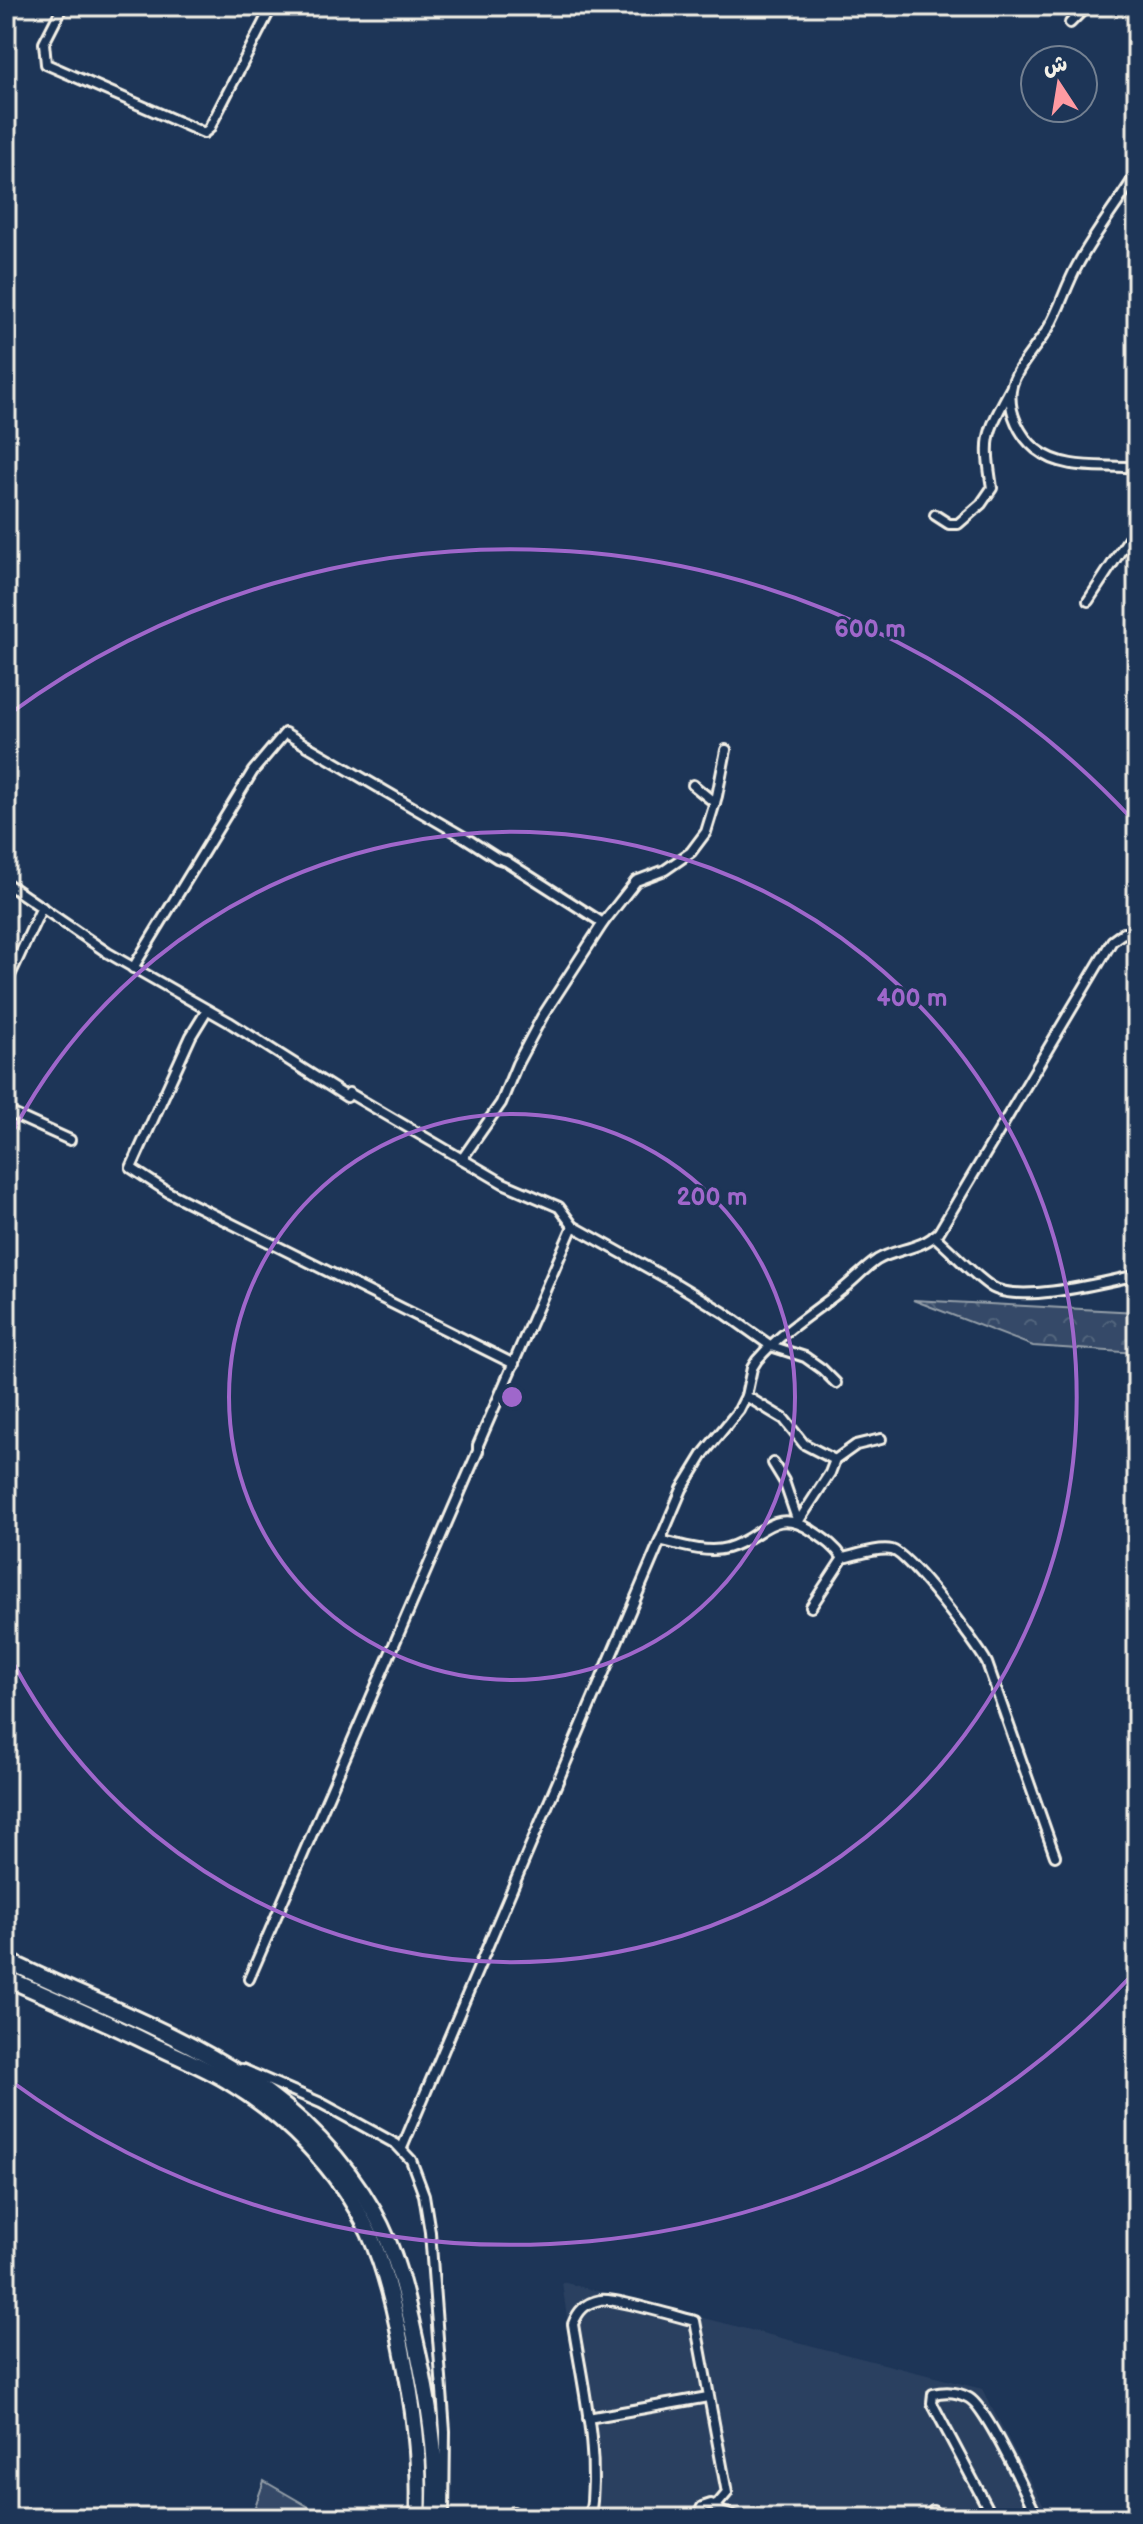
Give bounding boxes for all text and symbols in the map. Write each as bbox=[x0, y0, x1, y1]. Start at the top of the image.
north arrow bbox=[1019, 44, 1099, 124]
text: ش bbox=[1041, 50, 1070, 82]
text: 600 m bbox=[834, 615, 906, 644]
text: 400 m bbox=[877, 984, 948, 1013]
text: 200 m bbox=[677, 1183, 747, 1212]
centre of rings bbox=[498, 1383, 526, 1411]

